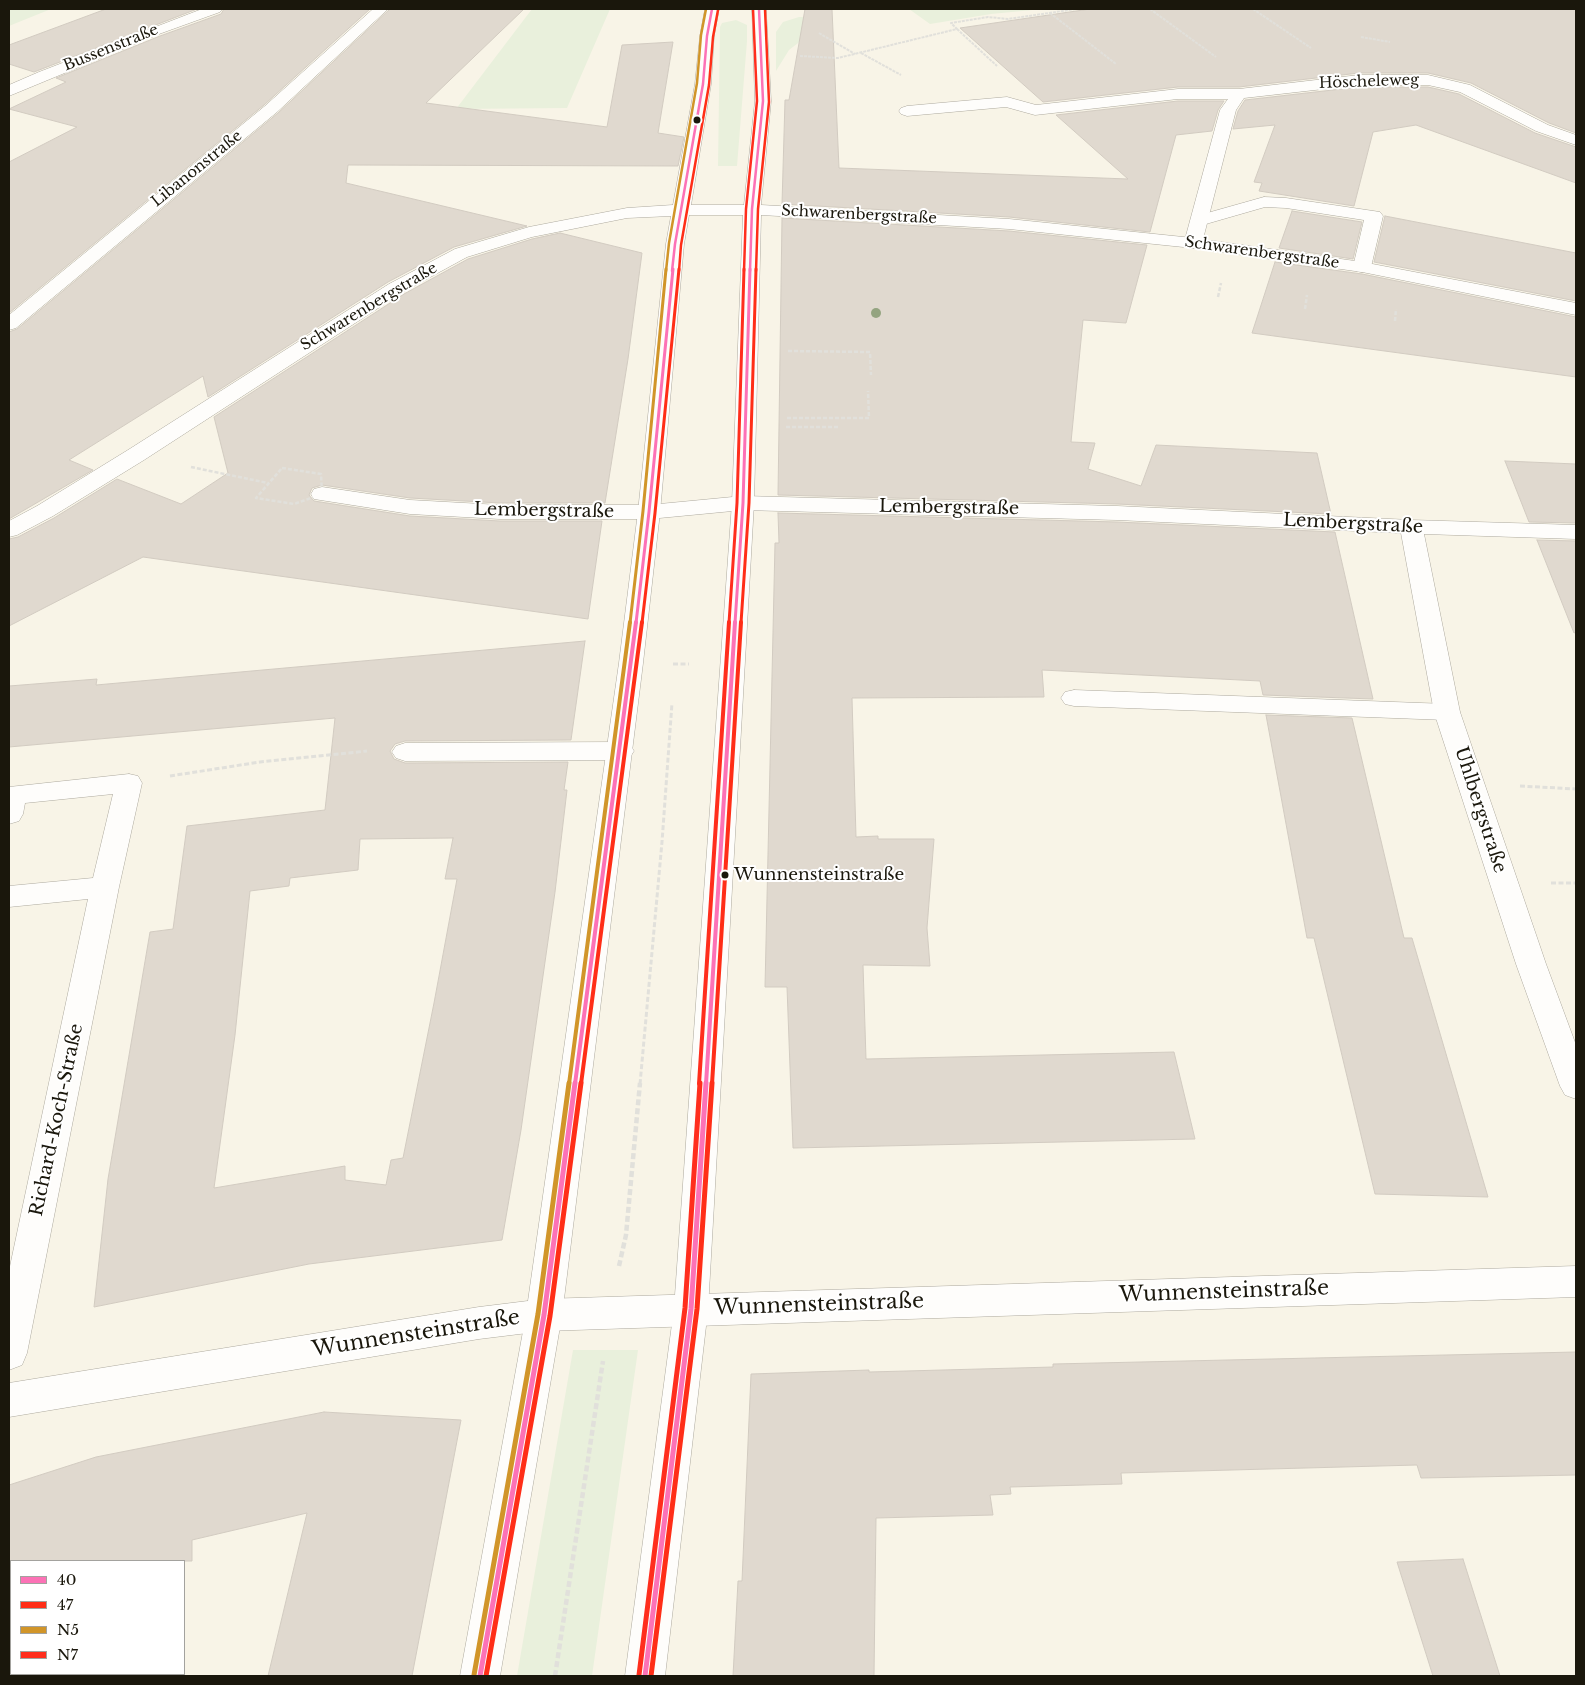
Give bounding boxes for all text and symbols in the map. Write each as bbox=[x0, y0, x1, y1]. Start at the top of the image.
street label: Bussenstraße bbox=[61, 21, 161, 75]
street label: Höscheleweg bbox=[1319, 71, 1419, 93]
unlabelled marker bbox=[692, 115, 702, 125]
street label: Libanonstraße bbox=[148, 127, 246, 211]
street label: Schwarenbergstraße bbox=[781, 202, 937, 228]
street label: Schwarenbergstraße bbox=[1184, 233, 1340, 273]
street label: Schwarenbergstraße bbox=[298, 259, 440, 355]
street label: Lembergstraße bbox=[879, 496, 1019, 520]
street label: Lembergstraße bbox=[474, 499, 614, 523]
street label: Lembergstraße bbox=[1282, 510, 1424, 538]
street label: Uhlbergstraße bbox=[1449, 744, 1511, 876]
place label: Wunnensteinstraße bbox=[734, 865, 904, 885]
marker: Wunnensteinstraße bbox=[720, 870, 730, 880]
street label: Richard-Koch-Straße bbox=[26, 1022, 88, 1218]
street label: Wunnensteinstraße bbox=[1119, 1276, 1329, 1308]
street label: Wunnensteinstraße bbox=[714, 1289, 924, 1321]
street label: Wunnensteinstraße bbox=[310, 1305, 522, 1363]
legend bbox=[10, 1560, 185, 1675]
text: 40 bbox=[57, 1570, 77, 1589]
text: 47 bbox=[57, 1595, 73, 1614]
text: N5 bbox=[57, 1620, 79, 1639]
text: N7 bbox=[57, 1645, 78, 1664]

